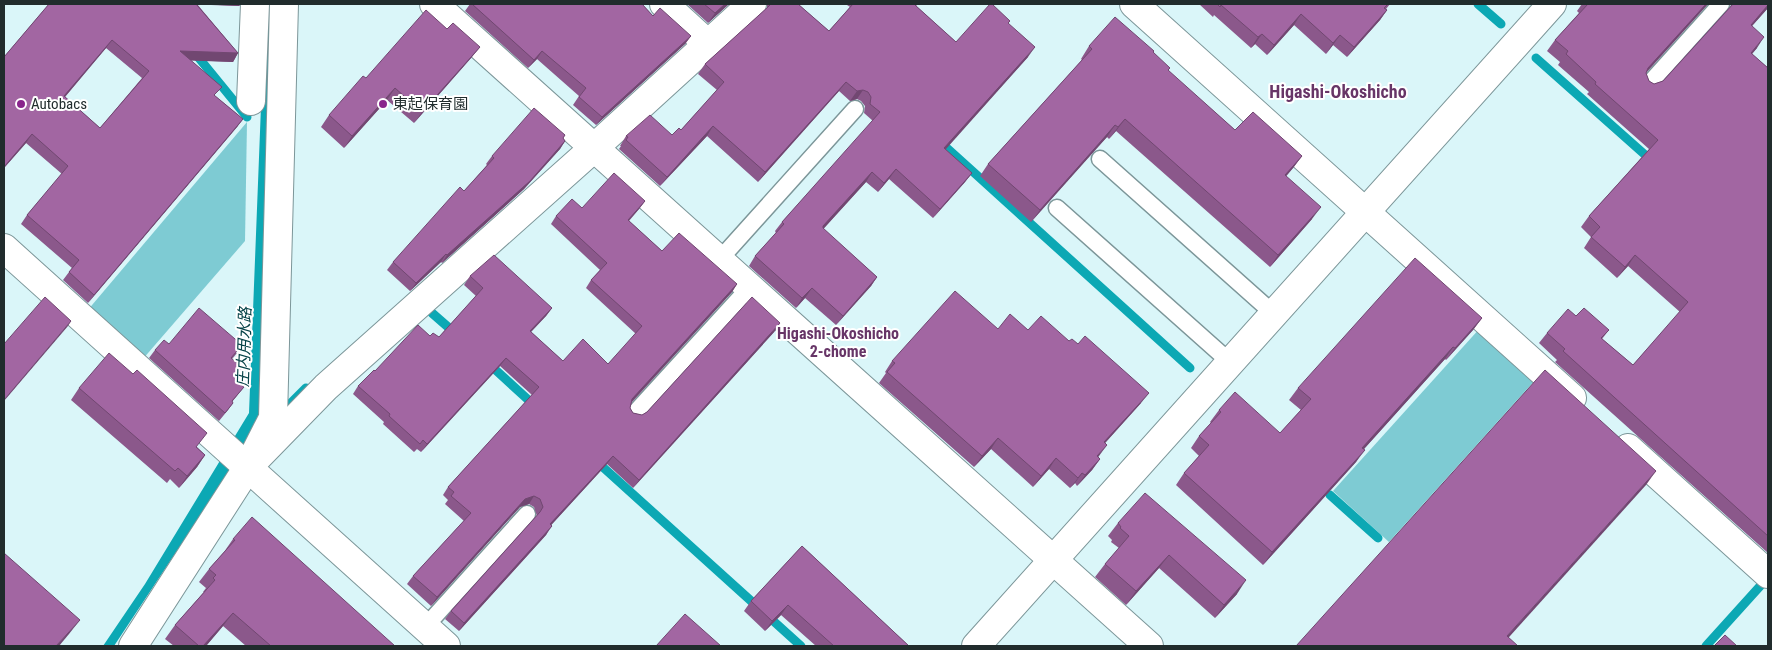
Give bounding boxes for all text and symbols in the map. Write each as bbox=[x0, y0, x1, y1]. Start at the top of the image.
district label: Higashi-Okoshicho bbox=[1269, 81, 1407, 102]
place label: Autobacs bbox=[31, 95, 87, 113]
place label: 東起保育園 bbox=[393, 95, 468, 113]
marker: Autobacs bbox=[15, 98, 27, 110]
marker: 東起保育園 bbox=[377, 98, 389, 110]
water label: 庄内用水路 bbox=[233, 305, 255, 387]
district label: Higashi-Okoshicho 2-chome bbox=[777, 324, 899, 361]

